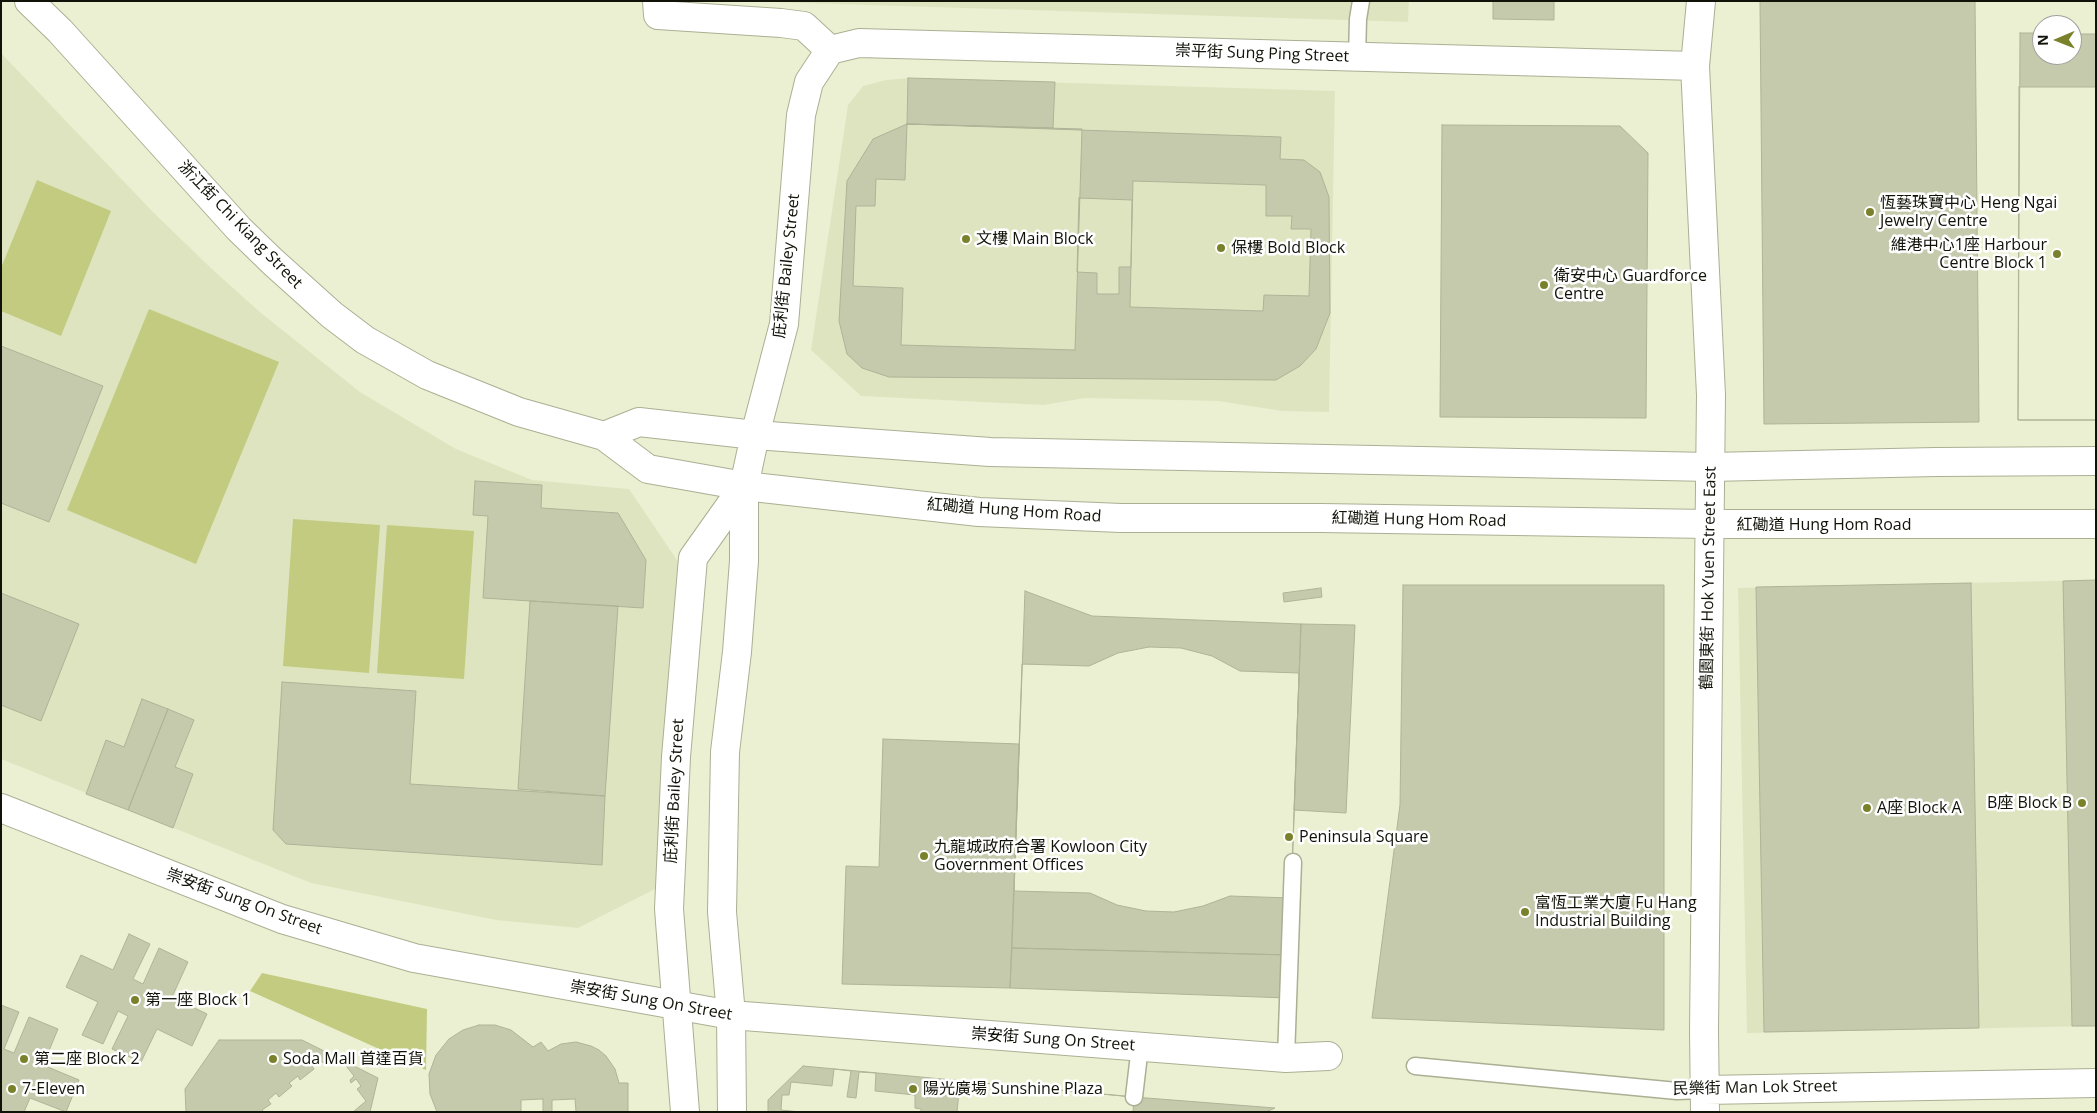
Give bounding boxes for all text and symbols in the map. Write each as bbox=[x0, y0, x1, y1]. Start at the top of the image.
north arrow bbox=[2032, 15, 2082, 65]
text: N bbox=[2033, 34, 2052, 46]
street label: 崇平街 Sung Ping Street bbox=[1175, 41, 1349, 67]
street label: 浙江街 Chi Kiang Street bbox=[174, 157, 306, 293]
street label: 庇利街 Bailey Street bbox=[770, 193, 804, 339]
place label: 恆藝珠寶中心 Heng Ngai Jewelry Centre bbox=[1880, 193, 2057, 231]
marker: 恆藝珠寶中心 Heng Ngai Jewelry Centre bbox=[1864, 206, 1876, 218]
place label: 文樓 Main Block bbox=[976, 229, 1094, 249]
marker: 文樓 Main Block bbox=[960, 233, 972, 245]
place label: 維港中心1座 Harbour Centre Block 1 bbox=[1891, 235, 2047, 273]
place label: 保樓 Bold Block bbox=[1231, 238, 1345, 258]
marker: 保樓 Bold Block bbox=[1215, 242, 1227, 254]
marker: 維港中心1座 Harbour Centre Block 1 bbox=[2051, 248, 2063, 260]
place label: 衛安中心 Guardforce Centre bbox=[1554, 266, 1707, 304]
marker: 衛安中心 Guardforce Centre bbox=[1538, 279, 1550, 291]
street label: 鶴園東街 Hok Yuen Street East bbox=[1697, 466, 1721, 690]
street label: 紅磡道 Hung Hom Road bbox=[926, 495, 1102, 527]
street label: 紅磡道 Hung Hom Road bbox=[1331, 509, 1507, 531]
street label: 紅磡道 Hung Hom Road bbox=[1737, 515, 1911, 535]
street label: 庇利街 Bailey Street bbox=[662, 718, 688, 864]
place label: B座 Block B bbox=[1987, 793, 2072, 813]
marker: B座 Block B bbox=[2076, 797, 2088, 809]
place label: A座 Block A bbox=[1877, 798, 1962, 818]
marker: A座 Block A bbox=[1861, 802, 1873, 814]
place label: Peninsula Square bbox=[1299, 827, 1429, 847]
marker: Peninsula Square bbox=[1283, 831, 1295, 843]
place label: 九龍城政府合署 Kowloon City Government Offices bbox=[934, 837, 1147, 875]
marker: 九龍城政府合署 Kowloon City Government Offices bbox=[918, 850, 930, 862]
street label: 崇安街 Sung On Street bbox=[163, 865, 325, 939]
place label: 富恆工業大廈 Fu Hang Industrial Building bbox=[1535, 893, 1697, 931]
marker: 富恆工業大廈 Fu Hang Industrial Building bbox=[1519, 906, 1531, 918]
street label: 崇安街 Sung On Street bbox=[568, 977, 734, 1025]
place label: 第一座 Block 1 bbox=[145, 990, 251, 1010]
marker: 第一座 Block 1 bbox=[129, 994, 141, 1006]
street label: 崇安街 Sung On Street bbox=[970, 1025, 1136, 1055]
place label: 第二座 Block 2 bbox=[34, 1049, 140, 1069]
place label: Soda Mall 首達百貨 bbox=[283, 1049, 424, 1069]
marker: 第二座 Block 2 bbox=[18, 1053, 30, 1065]
marker: Soda Mall 首達百貨 bbox=[267, 1053, 279, 1065]
street label: 民樂街 Man Lok Street bbox=[1673, 1077, 1837, 1099]
place label: 7-Eleven bbox=[22, 1079, 85, 1099]
place label: 陽光廣場 Sunshine Plaza bbox=[923, 1079, 1103, 1099]
marker: 7-Eleven bbox=[6, 1083, 18, 1095]
marker: 陽光廣場 Sunshine Plaza bbox=[907, 1083, 919, 1095]

